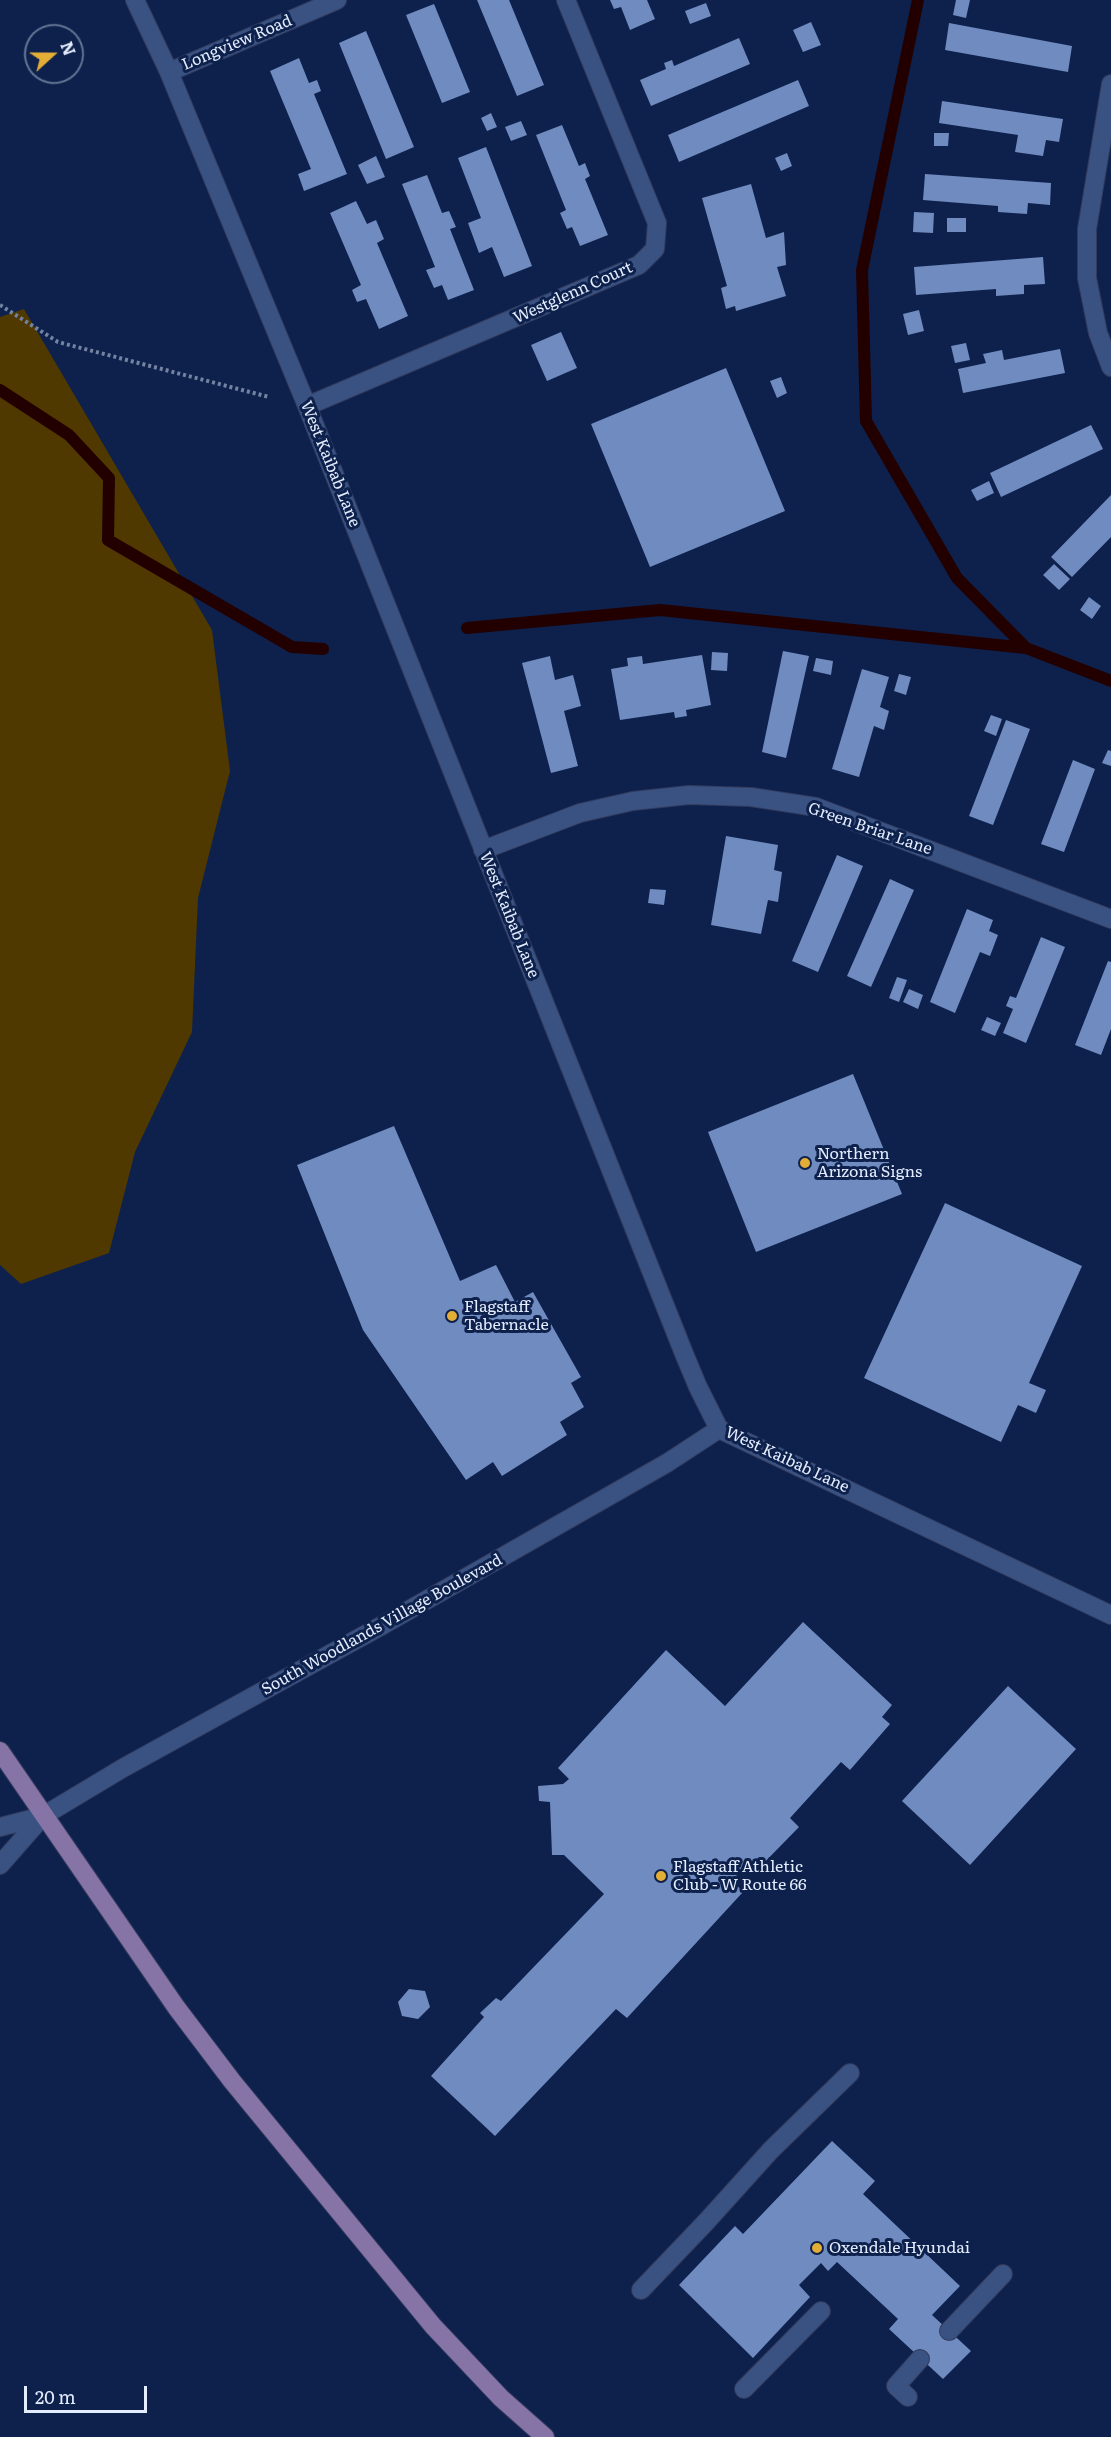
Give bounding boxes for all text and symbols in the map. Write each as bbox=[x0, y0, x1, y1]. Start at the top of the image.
street label: Longview Road bbox=[179, 11, 295, 75]
north arrow bbox=[24, 24, 84, 84]
text: N bbox=[55, 38, 83, 59]
street label: Westglenn Court bbox=[510, 258, 636, 328]
street label: West Kaibab Lane bbox=[296, 398, 364, 530]
street label: Green Briar Lane bbox=[806, 799, 934, 859]
street label: West Kaibab Lane bbox=[475, 849, 543, 981]
place label: Northern Arizona Signs bbox=[817, 1144, 922, 1182]
marker: Northern Arizona Signs bbox=[798, 1156, 812, 1170]
place label: Flagstaff Tabernacle bbox=[464, 1297, 549, 1335]
marker: Flagstaff Tabernacle bbox=[445, 1309, 459, 1323]
street label: West Kaibab Lane bbox=[722, 1423, 852, 1497]
street label: South Woodlands Village Boulevard bbox=[258, 1551, 506, 1699]
place label: Flagstaff Athletic Club - W Route 66 bbox=[673, 1857, 807, 1895]
marker: Flagstaff Athletic Club - W Route 66 bbox=[654, 1869, 668, 1883]
place label: Oxendale Hyundai bbox=[829, 2238, 970, 2258]
marker: Oxendale Hyundai bbox=[810, 2241, 824, 2255]
scale bar bbox=[27, 2374, 150, 2412]
text: 20 m bbox=[35, 2383, 76, 2410]

